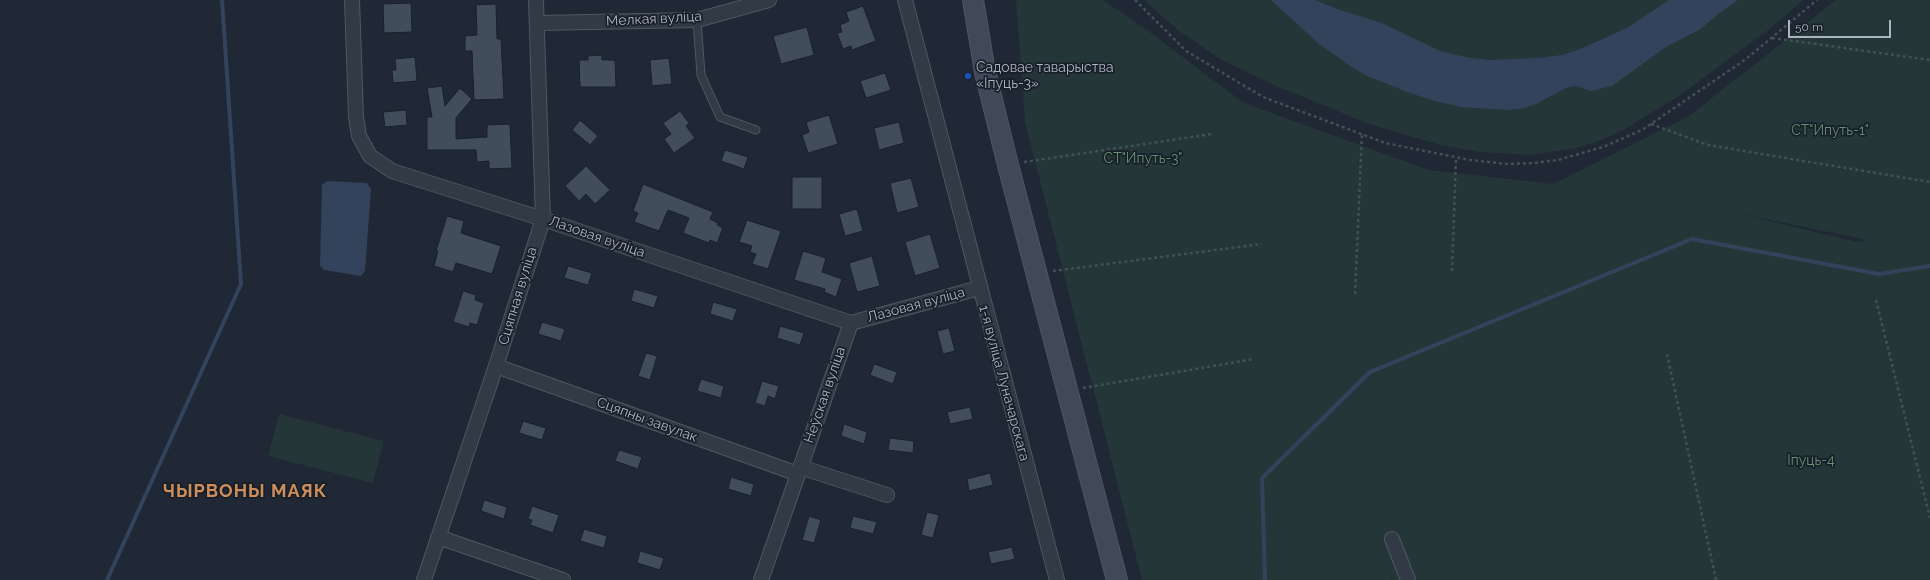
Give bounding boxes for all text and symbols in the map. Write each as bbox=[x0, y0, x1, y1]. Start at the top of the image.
street label: Мелкая вуліца bbox=[606, 8, 702, 30]
scale bar bbox=[1790, 12, 1893, 38]
text: 50 m bbox=[1795, 20, 1823, 34]
place label: Садовае таварыства «Іпуць-3» bbox=[976, 60, 1114, 92]
marker: Садовае таварыства «Іпуць-3» bbox=[963, 71, 973, 81]
park label: СТ"Ипуть-1" bbox=[1791, 123, 1869, 139]
park label: СТ"Ипуть-3" bbox=[1104, 151, 1182, 167]
street label: Лазовая вуліца bbox=[547, 213, 647, 261]
street label: Сцяпная вуліца bbox=[495, 245, 541, 347]
street label: Лазовая вуліца bbox=[865, 284, 967, 326]
street label: 1-я вуліца Луначарскага bbox=[975, 303, 1033, 463]
street label: Неўская вуліца bbox=[801, 345, 849, 445]
street label: Сцяпны завулак bbox=[594, 394, 700, 446]
park label: Іпуць-4 bbox=[1787, 453, 1835, 469]
district label: ЧЫРВОНЫ МАЯК bbox=[163, 481, 327, 503]

